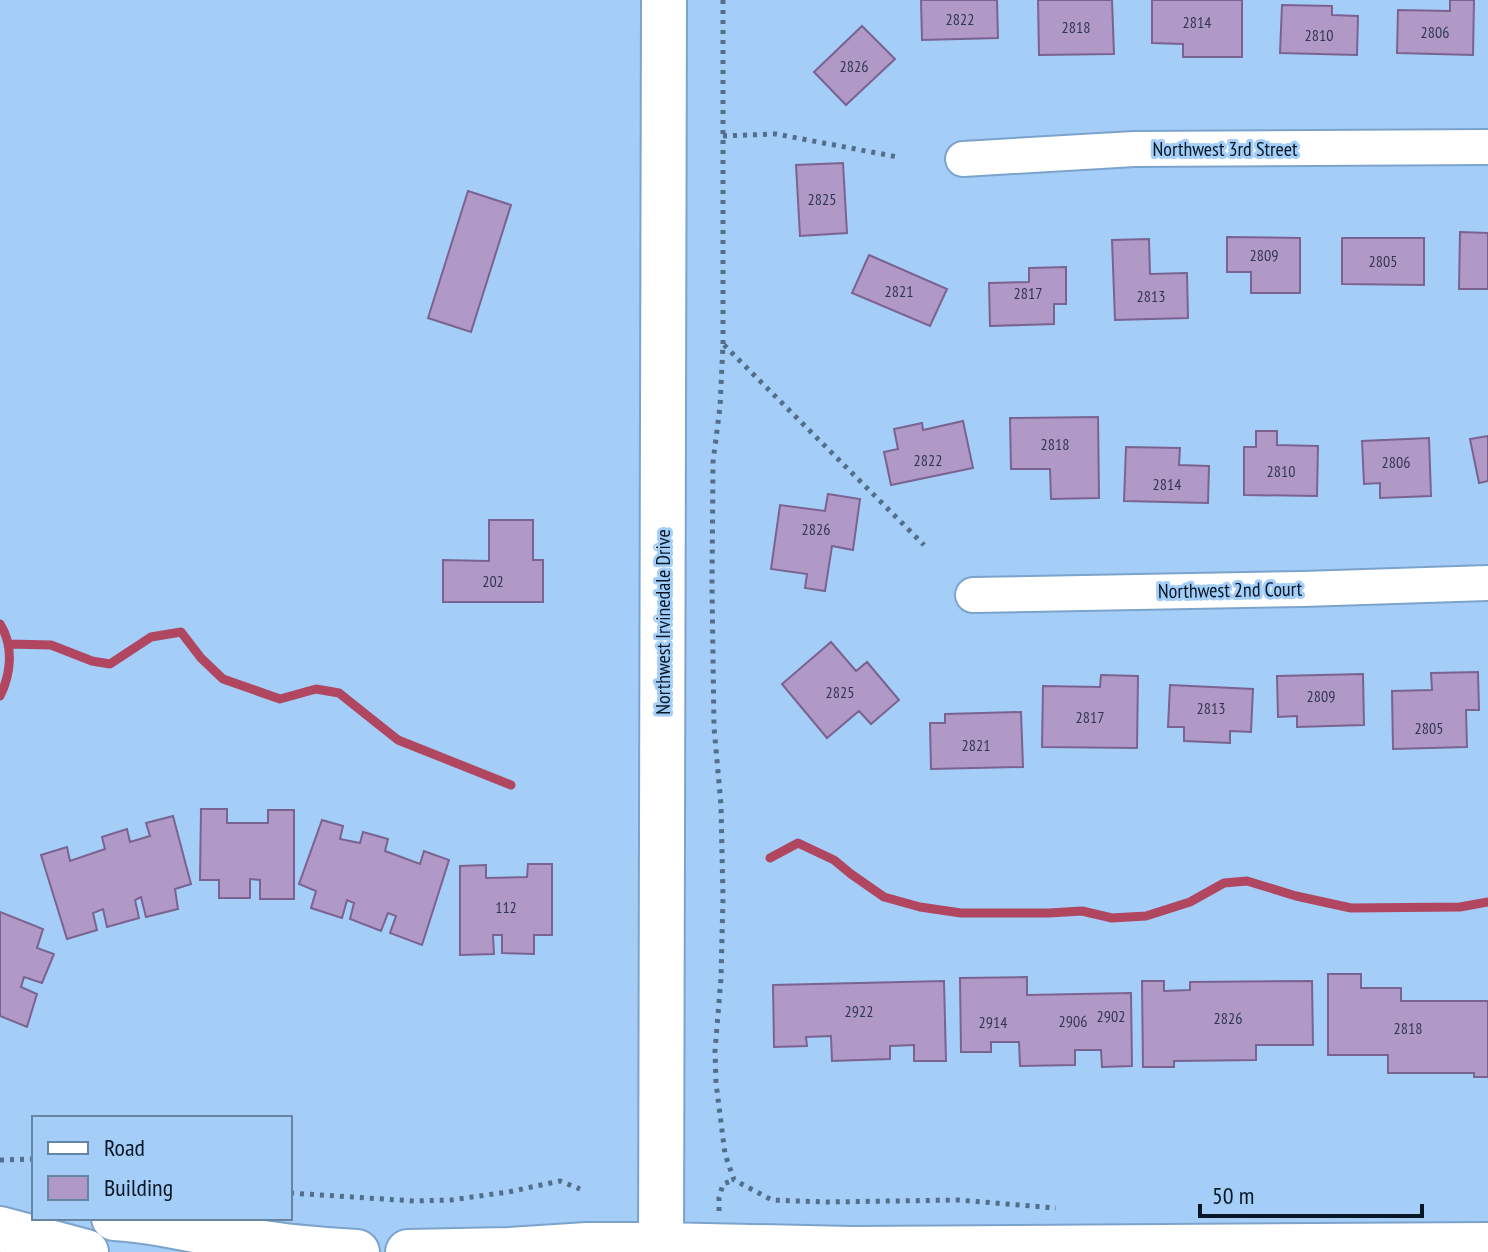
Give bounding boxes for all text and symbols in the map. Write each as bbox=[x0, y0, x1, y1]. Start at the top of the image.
house number: 2822 bbox=[946, 9, 974, 29]
house number: 2814 bbox=[1183, 12, 1211, 32]
house number: 2818 bbox=[1062, 17, 1090, 37]
house number: 2806 bbox=[1421, 22, 1449, 42]
house number: 2810 bbox=[1305, 25, 1333, 45]
house number: 2826 bbox=[840, 56, 868, 76]
street label: Northwest 3rd Street bbox=[1153, 136, 1298, 162]
house number: 2825 bbox=[808, 189, 836, 209]
house number: 2809 bbox=[1250, 245, 1278, 265]
house number: 2805 bbox=[1369, 251, 1397, 271]
house number: 2821 bbox=[885, 281, 913, 301]
house number: 2817 bbox=[1014, 283, 1042, 303]
house number: 2813 bbox=[1137, 286, 1165, 306]
house number: 2818 bbox=[1041, 434, 1069, 454]
house number: 2822 bbox=[914, 450, 942, 470]
house number: 2806 bbox=[1382, 452, 1410, 472]
house number: 2810 bbox=[1267, 461, 1295, 481]
house number: 2814 bbox=[1153, 474, 1181, 494]
house number: 2826 bbox=[802, 519, 830, 539]
street label: Northwest Irvinedale Drive bbox=[650, 529, 676, 715]
house number: 202 bbox=[482, 571, 504, 591]
street label: Northwest 2nd Court bbox=[1158, 576, 1303, 604]
house number: 2825 bbox=[826, 682, 854, 702]
house number: 2809 bbox=[1307, 686, 1335, 706]
house number: 2813 bbox=[1197, 698, 1225, 718]
house number: 2817 bbox=[1076, 707, 1104, 727]
house number: 2805 bbox=[1415, 718, 1443, 738]
house number: 2821 bbox=[962, 735, 990, 755]
house number: 112 bbox=[495, 897, 517, 917]
house number: 2922 bbox=[845, 1001, 873, 1021]
house number: 2902 bbox=[1097, 1006, 1125, 1026]
house number: 2826 bbox=[1214, 1008, 1242, 1028]
house number: 2906 bbox=[1059, 1011, 1087, 1031]
house number: 2914 bbox=[979, 1012, 1007, 1032]
house number: 2818 bbox=[1394, 1018, 1422, 1038]
legend bbox=[32, 1116, 292, 1220]
text: Road bbox=[104, 1132, 145, 1163]
scale bar bbox=[1200, 1168, 1422, 1218]
text: Building bbox=[104, 1172, 173, 1203]
text: 50 m bbox=[1212, 1180, 1254, 1211]

